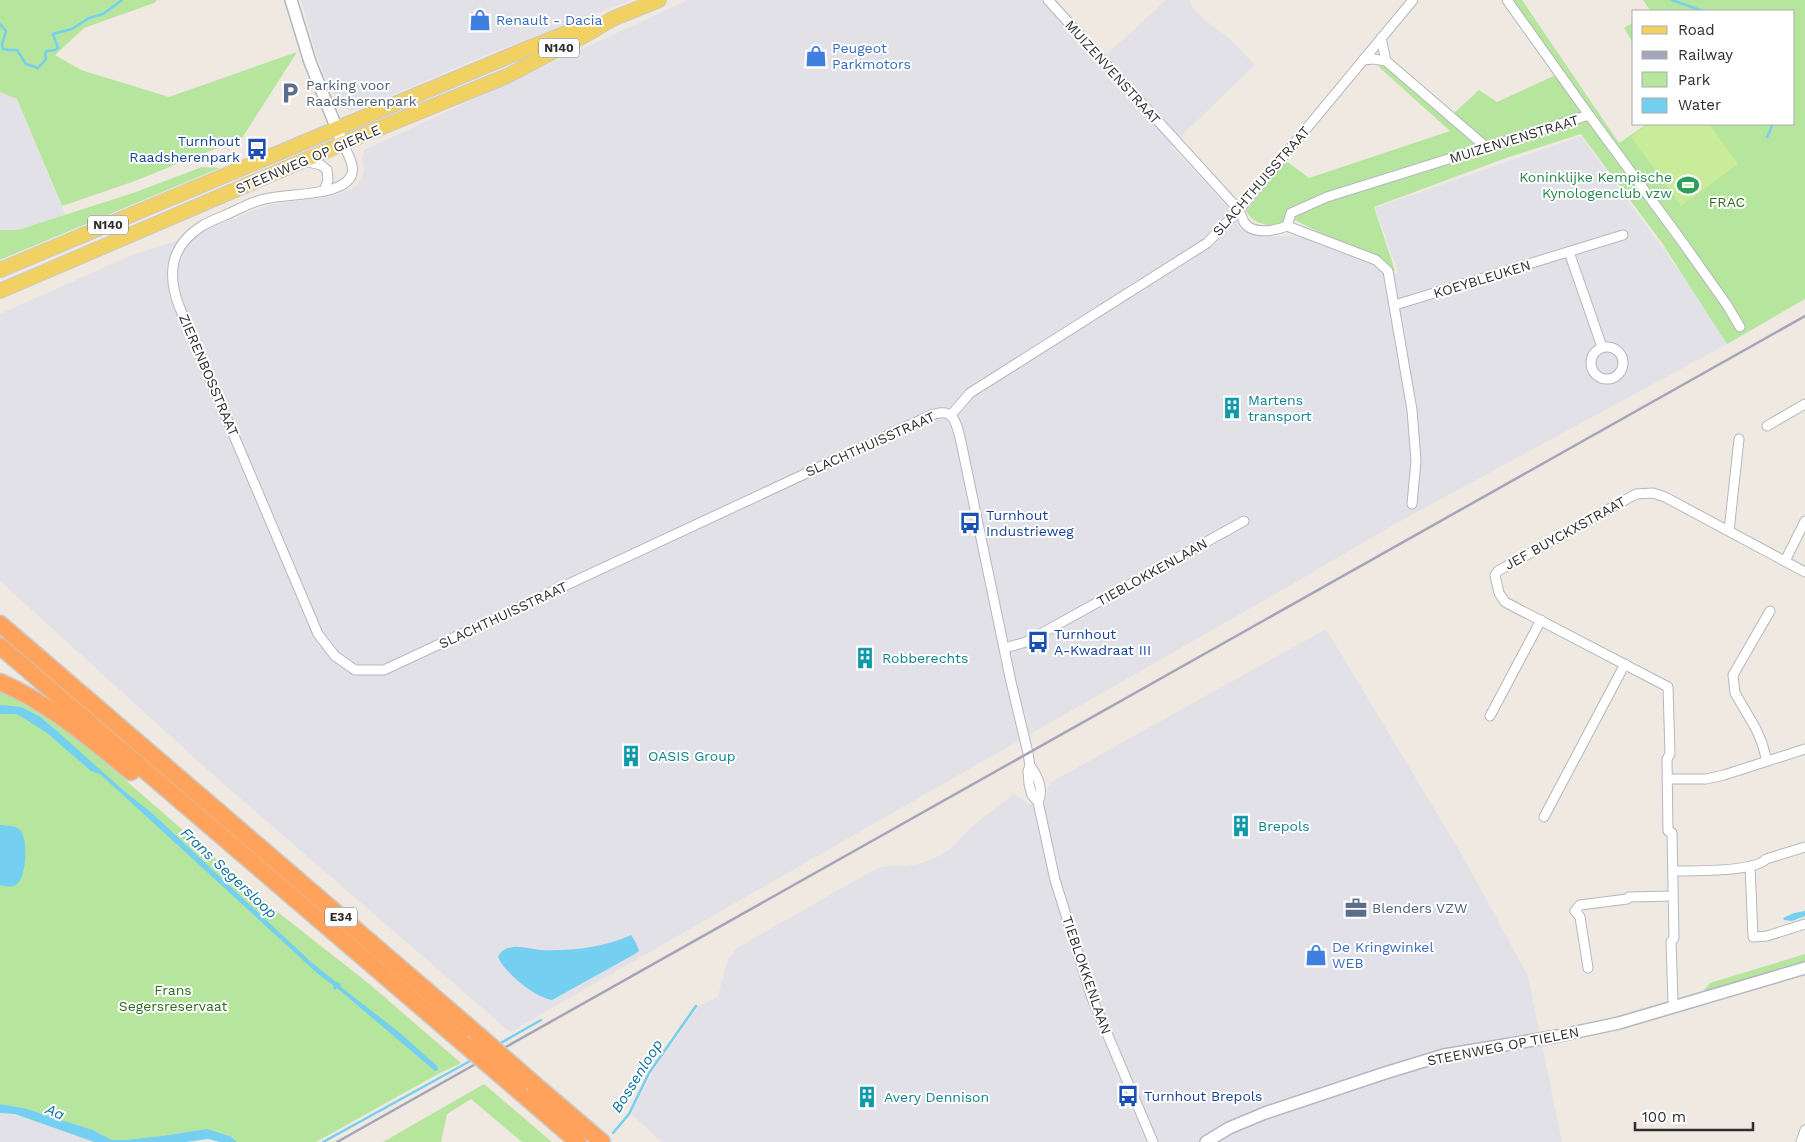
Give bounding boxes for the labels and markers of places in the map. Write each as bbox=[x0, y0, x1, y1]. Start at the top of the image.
shop icon: Renault - Dacia bbox=[467, 7, 493, 33]
place label: Renault - Dacia bbox=[496, 12, 603, 28]
place label: Peugeot Parkmotors bbox=[832, 40, 911, 72]
shop icon: Peugeot Parkmotors bbox=[803, 43, 829, 69]
place label: Parking voor Raadsherenpark bbox=[306, 77, 417, 109]
parking icon: Parking voor Raadsherenpark bbox=[277, 80, 303, 106]
place label: Turnhout Raadsherenpark bbox=[129, 133, 240, 165]
bus stop icon: Turnhout Raadsherenpark bbox=[244, 136, 270, 162]
place label: Koninklijke Kempische Kynologenclub vzw bbox=[1519, 169, 1672, 201]
sports icon: Koninklijke Kempische Kynologenclub vzw bbox=[1675, 172, 1701, 198]
place label: Martens transport bbox=[1248, 392, 1312, 424]
building icon: Martens transport bbox=[1219, 395, 1245, 421]
place label: Turnhout Industrieweg bbox=[986, 507, 1074, 539]
bus stop icon: Turnhout Industrieweg bbox=[957, 510, 983, 536]
place label: Turnhout A-Kwadraat III bbox=[1054, 626, 1151, 658]
bus stop icon: Turnhout A-Kwadraat III bbox=[1025, 629, 1051, 655]
building icon: Robberechts bbox=[852, 645, 878, 671]
place label: Robberechts bbox=[882, 650, 968, 666]
building icon: OASIS Group bbox=[618, 743, 644, 769]
place label: OASIS Group bbox=[648, 748, 736, 764]
building icon: Brepols bbox=[1228, 813, 1254, 839]
place label: Brepols bbox=[1258, 818, 1310, 834]
office icon: Blenders VZW bbox=[1343, 895, 1369, 921]
place label: Blenders VZW bbox=[1372, 900, 1467, 916]
place label: De Kringwinkel WEB bbox=[1332, 939, 1434, 971]
shop icon: De Kringwinkel WEB bbox=[1303, 942, 1329, 968]
bus stop icon: Turnhout Brepols bbox=[1115, 1083, 1141, 1109]
building icon: Avery Dennison bbox=[854, 1084, 880, 1110]
place label: Turnhout Brepols bbox=[1144, 1088, 1262, 1104]
place label: Avery Dennison bbox=[884, 1089, 989, 1105]

